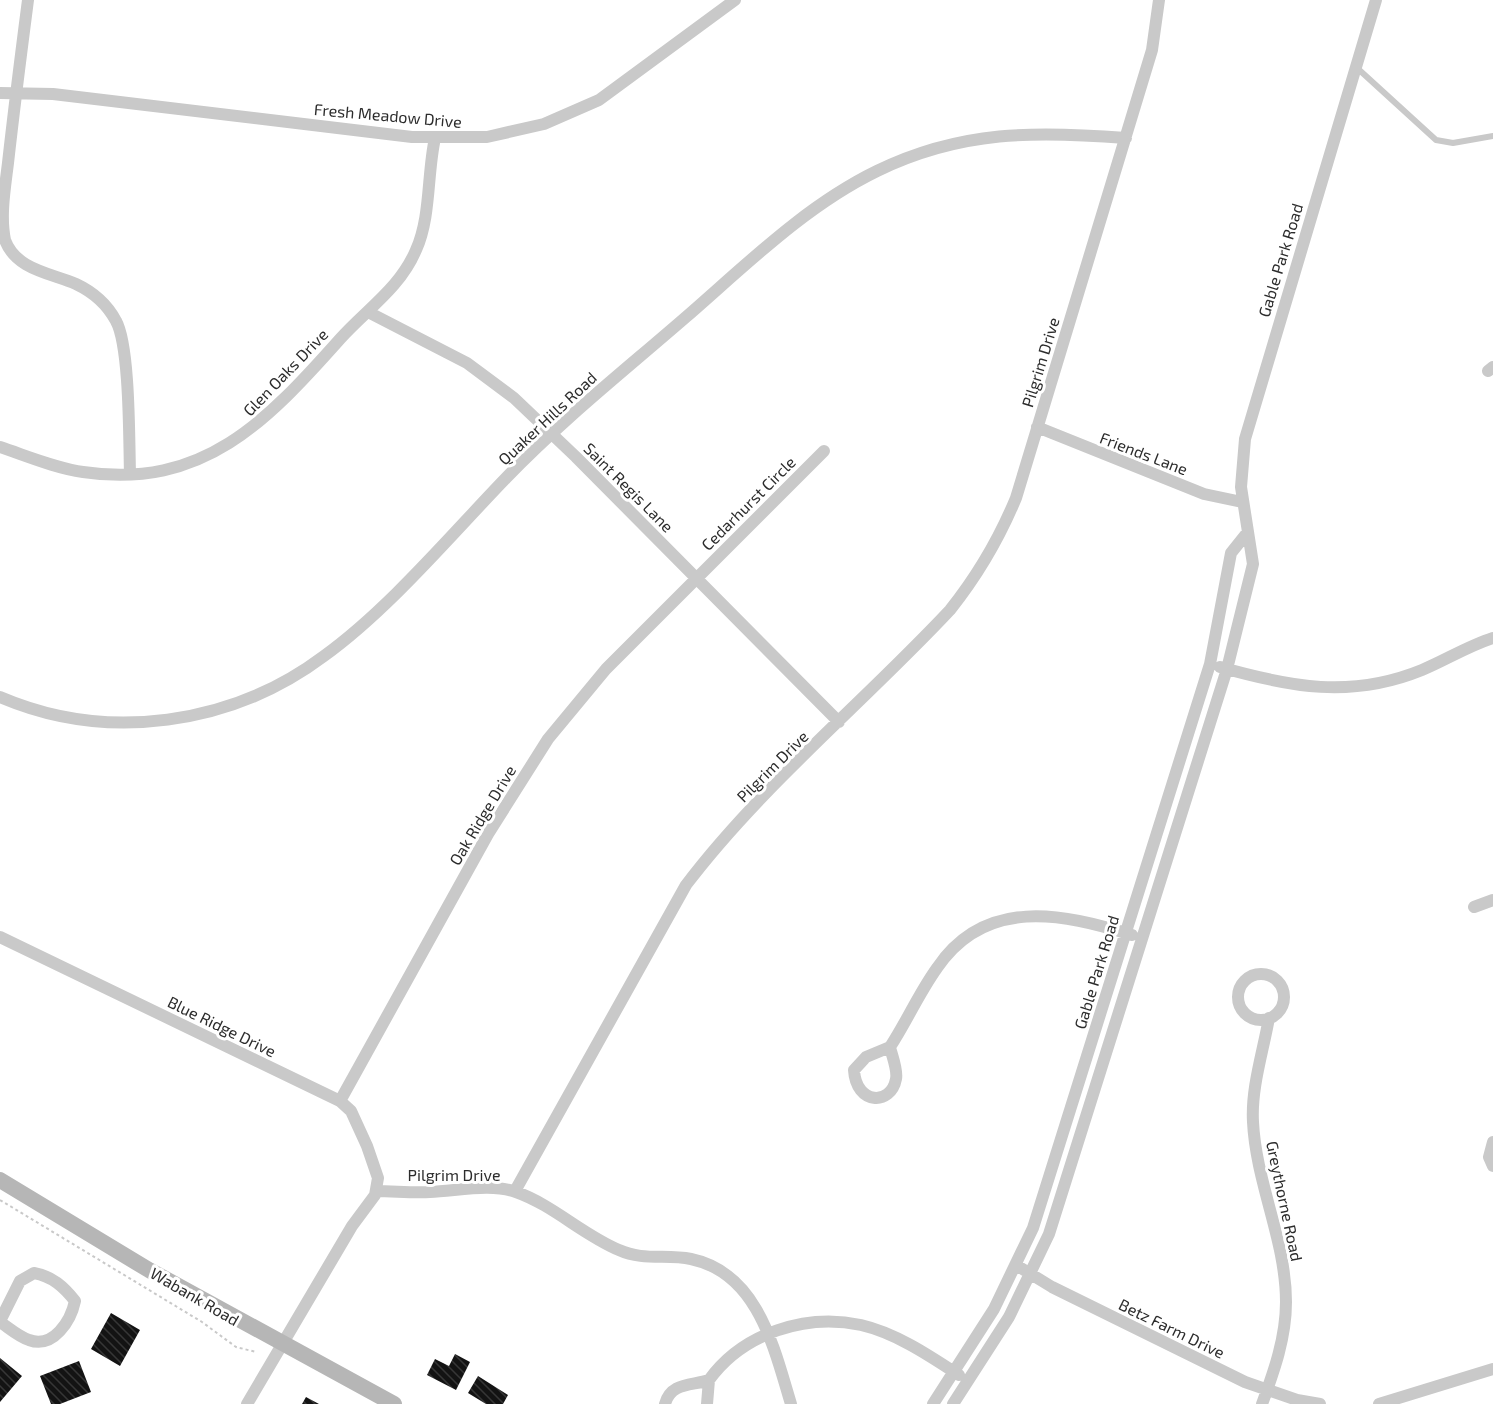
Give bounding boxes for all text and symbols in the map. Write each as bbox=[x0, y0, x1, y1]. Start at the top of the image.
street label: Fresh Meadow Drive bbox=[313, 99, 463, 131]
street label: Gable Park Road bbox=[1254, 201, 1306, 319]
street label: Pilgrim Drive bbox=[1017, 315, 1063, 409]
street label: Glen Oaks Drive bbox=[239, 325, 331, 419]
street label: Quaker Hills Road bbox=[494, 368, 601, 469]
street label: Friends Lane bbox=[1097, 428, 1191, 478]
street label: Saint Regis Lane bbox=[580, 438, 678, 536]
street label: Cedarhurst Circle bbox=[697, 452, 799, 554]
street label: Pilgrim Drive bbox=[732, 726, 812, 806]
street label: Oak Ridge Drive bbox=[445, 762, 519, 868]
street label: Gable Park Road bbox=[1070, 913, 1122, 1031]
street label: Blue Ridge Drive bbox=[165, 992, 279, 1060]
street label: Greythorne Road bbox=[1263, 1139, 1307, 1263]
street label: Pilgrim Drive bbox=[407, 1165, 501, 1184]
street label: Wabank Road bbox=[147, 1263, 243, 1329]
street label: Betz Farm Drive bbox=[1116, 1294, 1228, 1362]

